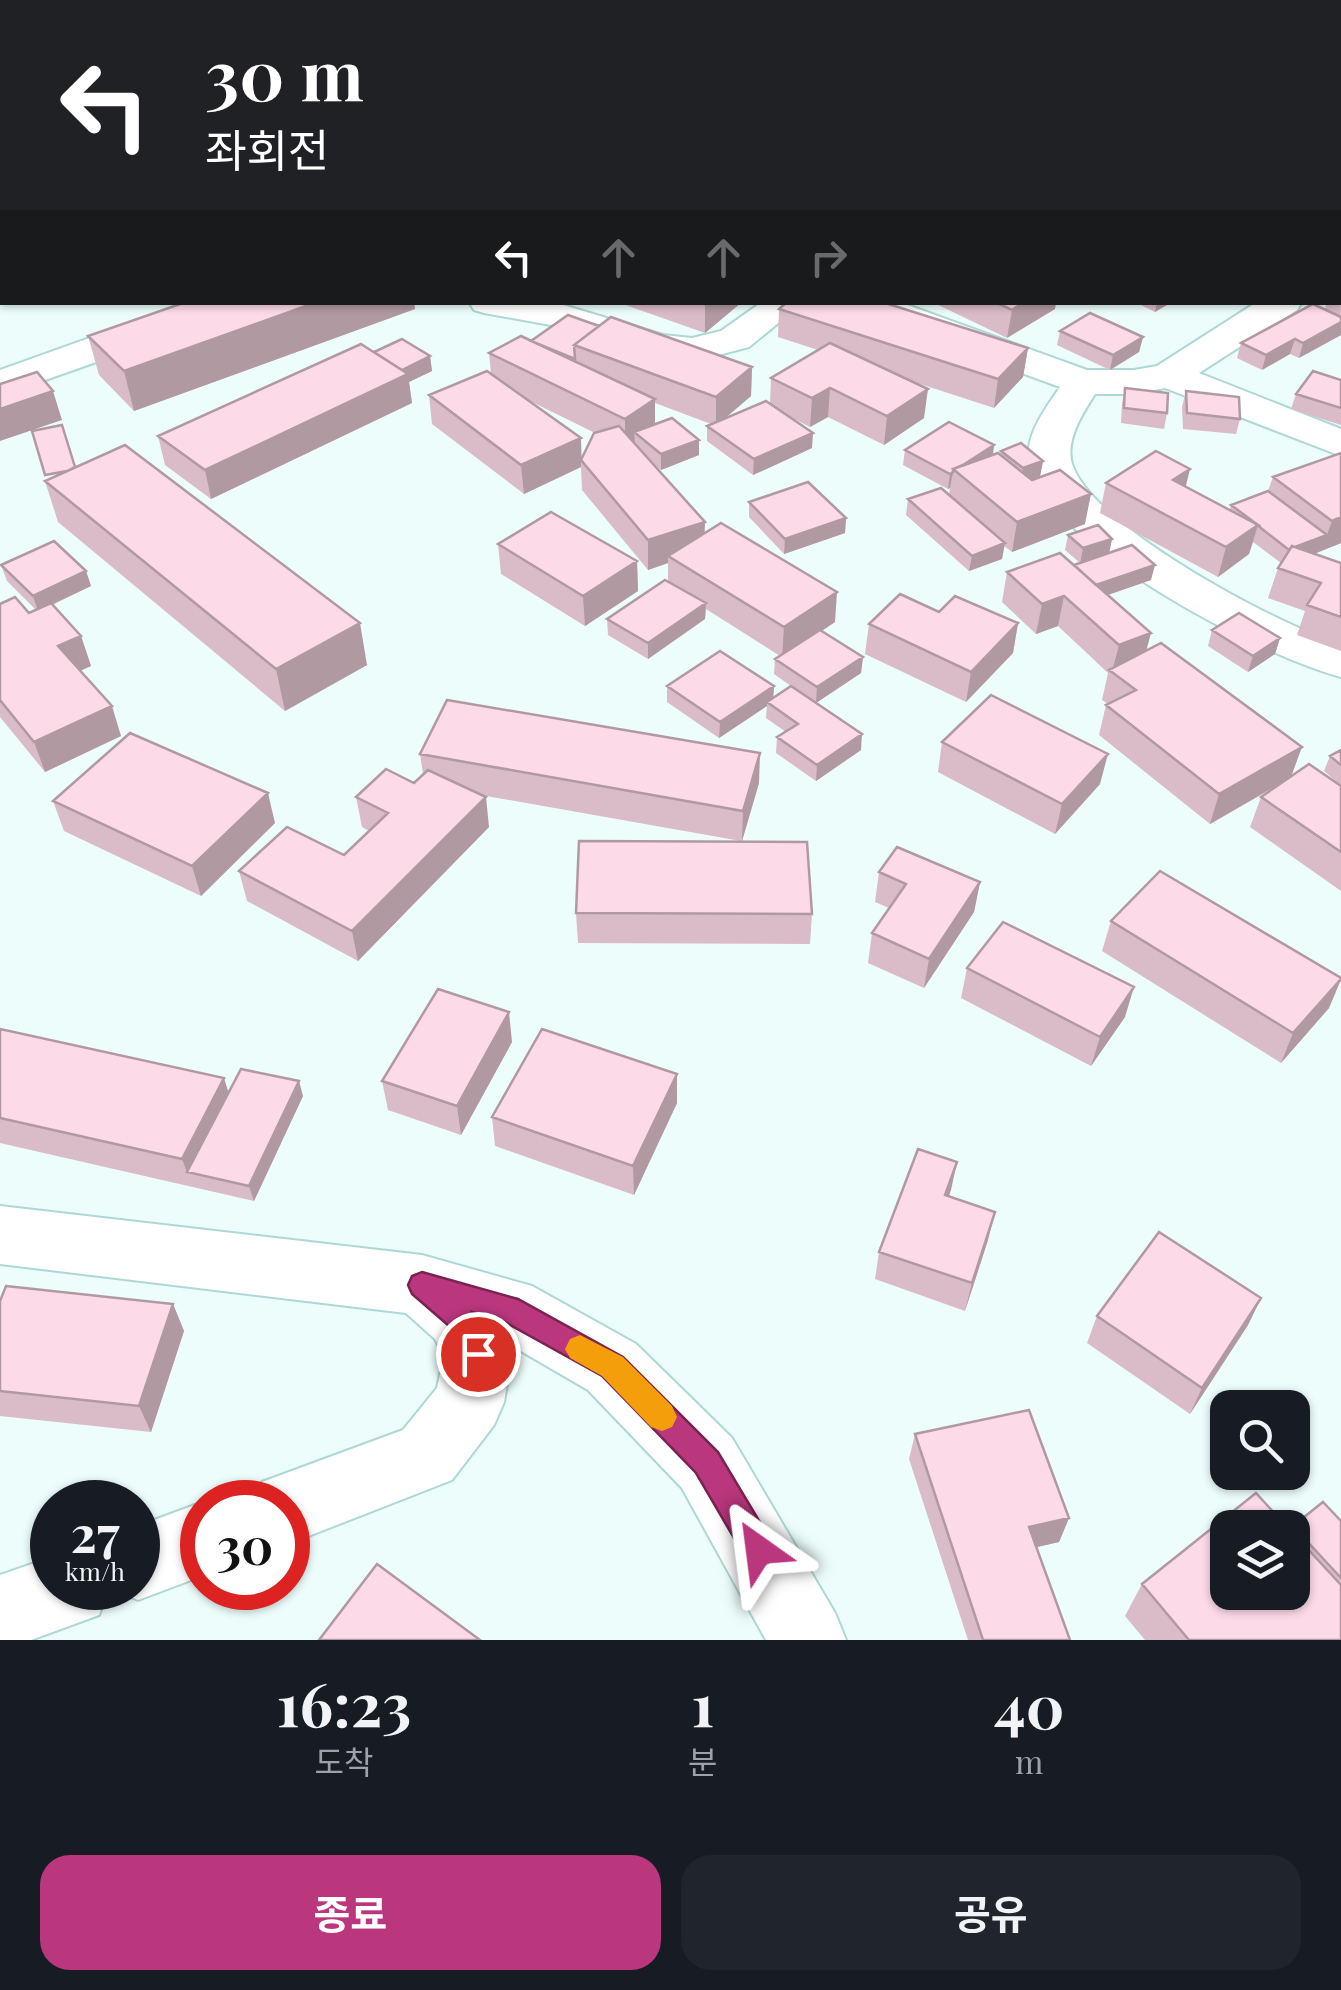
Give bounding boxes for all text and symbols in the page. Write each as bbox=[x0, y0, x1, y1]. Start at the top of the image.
text: 30 m bbox=[205, 25, 364, 119]
icon: left bbox=[40, 40, 170, 170]
text: 좌회전 bbox=[205, 118, 329, 178]
icon: left bbox=[486, 230, 541, 285]
icon: ahead bbox=[591, 230, 646, 285]
icon: ahead bbox=[696, 230, 751, 285]
icon: right bbox=[801, 230, 856, 285]
pin bbox=[436, 1312, 521, 1397]
icon: arrive bbox=[451, 1327, 506, 1382]
map controls bbox=[1210, 1390, 1310, 1610]
button: search bbox=[1210, 1390, 1310, 1490]
speed limit sign: 30 bbox=[180, 1480, 310, 1610]
position arrow bbox=[707, 1498, 811, 1602]
text: 27 bbox=[71, 1499, 119, 1566]
button: layers bbox=[1210, 1510, 1310, 1610]
text: km/h bbox=[65, 1554, 125, 1587]
text: 16:23 bbox=[277, 1662, 411, 1742]
text: 1 bbox=[691, 1662, 714, 1742]
text: 40 bbox=[994, 1664, 1064, 1744]
text: 도착 bbox=[315, 1739, 373, 1782]
text: 분 bbox=[688, 1739, 717, 1782]
text: m bbox=[1015, 1739, 1043, 1782]
button: 종료 bbox=[40, 1855, 661, 1970]
button: 공유 bbox=[681, 1855, 1301, 1970]

